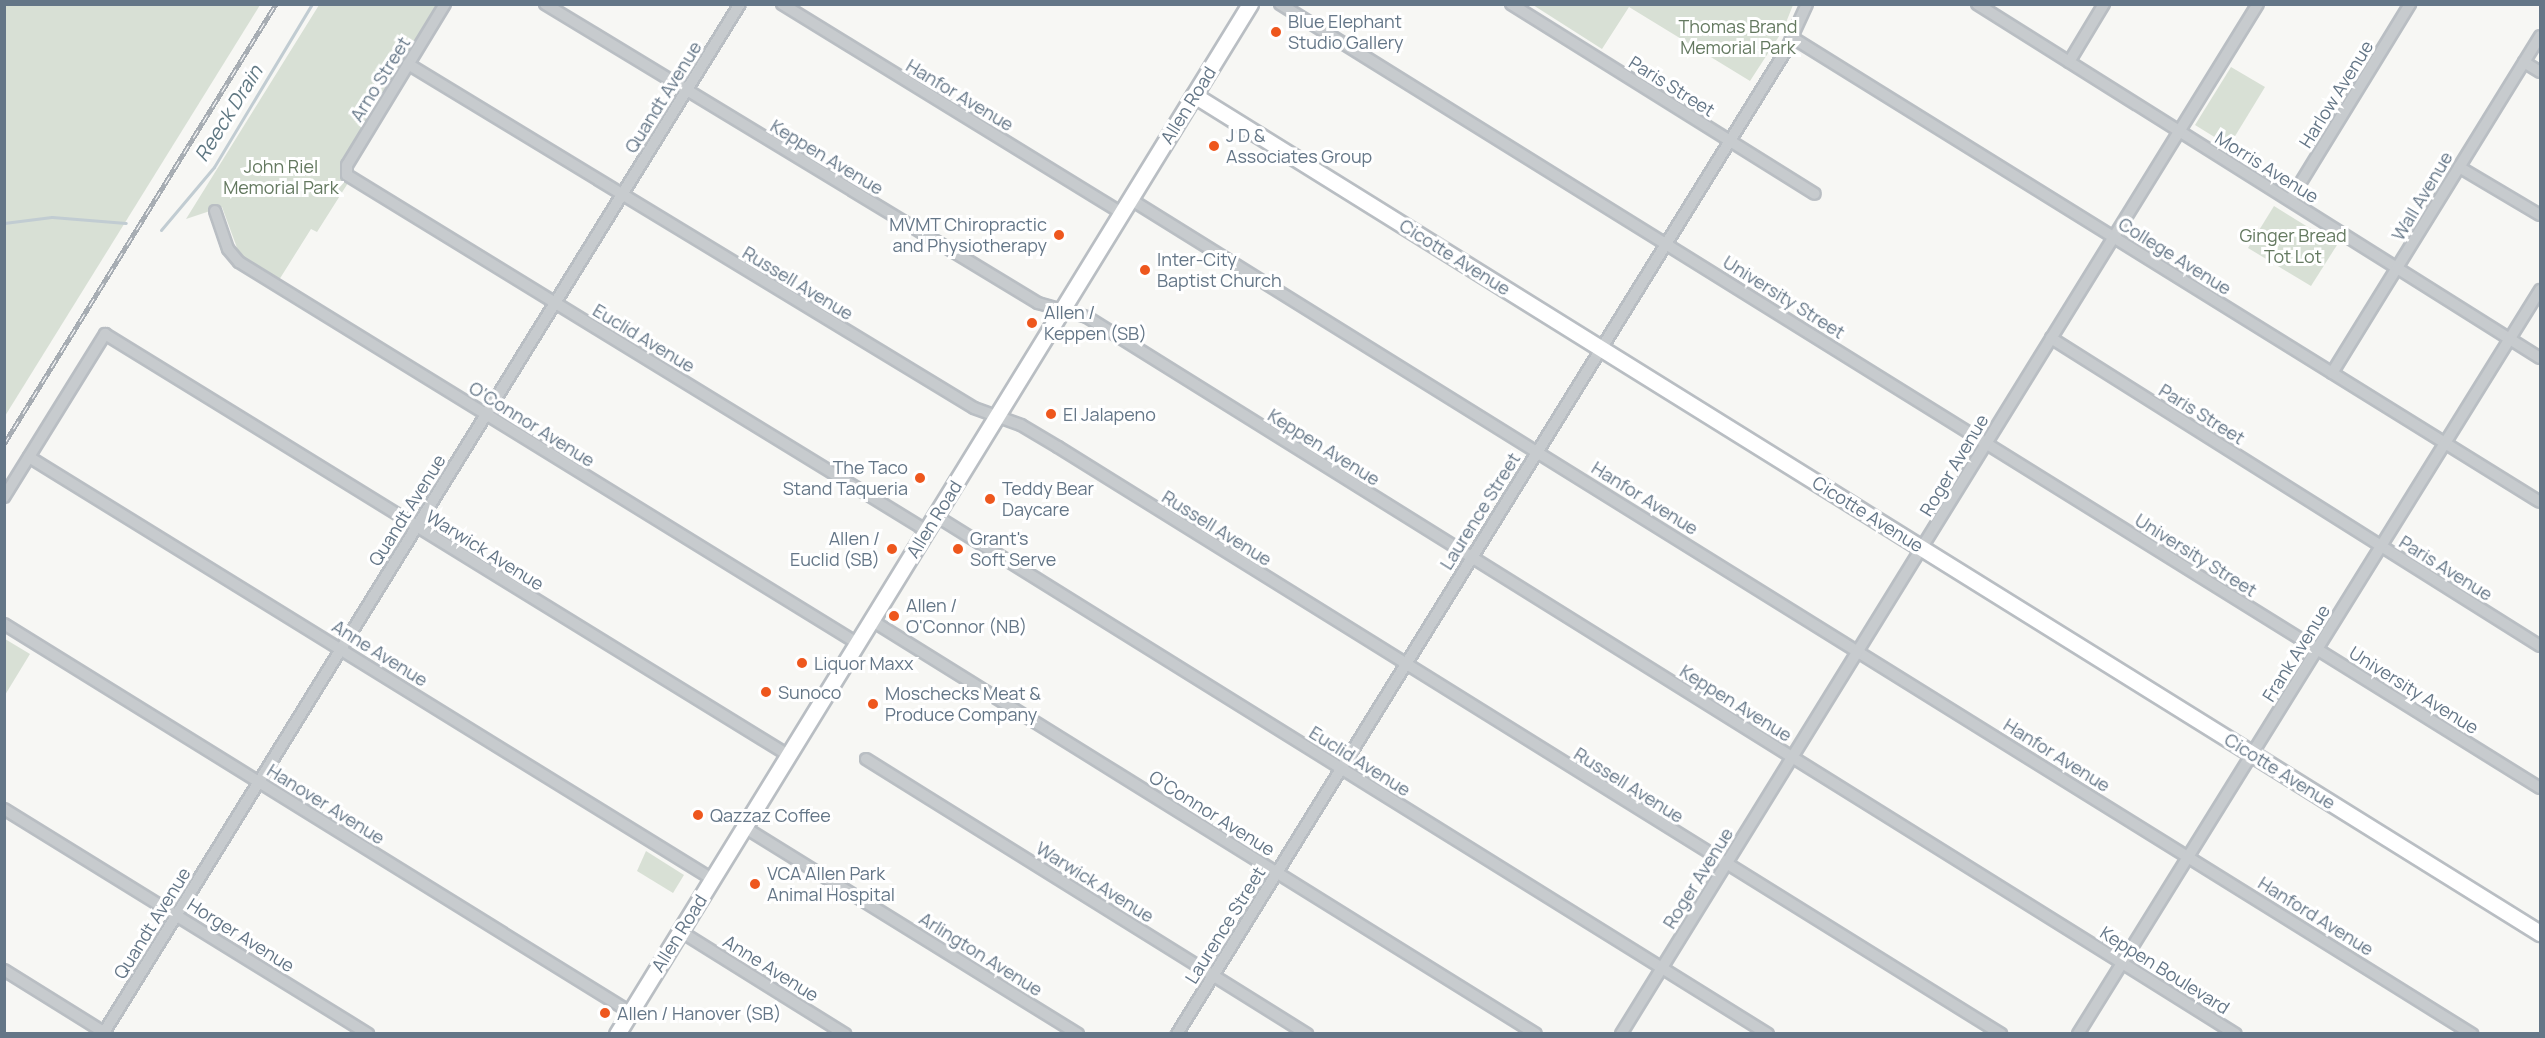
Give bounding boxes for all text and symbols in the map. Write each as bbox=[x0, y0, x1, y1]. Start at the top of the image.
place label: Blue Elephant Studio Gallery bbox=[1288, 11, 1404, 54]
park label: Thomas Brand Memorial Park bbox=[1679, 16, 1797, 58]
marker: Blue Elephant Studio Gallery bbox=[1269, 25, 1283, 39]
street label: Arno Street bbox=[346, 33, 414, 125]
street label: Harlow Avenue bbox=[2294, 36, 2378, 152]
street label: Quandt Avenue bbox=[620, 37, 706, 157]
street label: Paris Street bbox=[1625, 51, 1719, 121]
street label: Hanfor Avenue bbox=[902, 54, 1018, 136]
water label: Reeck Drain bbox=[189, 60, 267, 166]
street label: Allen Road bbox=[1156, 62, 1220, 148]
street label: Keppen Avenue bbox=[767, 115, 887, 199]
place label: J D & Associates Group bbox=[1226, 125, 1372, 168]
street label: Morris Avenue bbox=[2211, 127, 2323, 207]
marker: J D & Associates Group bbox=[1207, 139, 1221, 153]
street label: Wall Avenue bbox=[2387, 148, 2457, 244]
park label: John Riel Memorial Park bbox=[223, 156, 339, 198]
street label: College Avenue bbox=[2115, 213, 2235, 299]
place label: MVMT Chiropractic and Physiotherapy bbox=[889, 214, 1047, 256]
street label: Cicotte Avenue bbox=[1396, 214, 1514, 300]
park label: Ginger Bread Tot Lot bbox=[2239, 225, 2347, 268]
marker: MVMT Chiropractic and Physiotherapy bbox=[1052, 228, 1066, 242]
street label: Russell Avenue bbox=[739, 242, 857, 324]
place label: Inter-City Baptist Church bbox=[1157, 249, 1282, 292]
street label: University Street bbox=[1719, 251, 1849, 343]
marker: Inter-City Baptist Church bbox=[1138, 263, 1152, 277]
street label: Euclid Avenue bbox=[589, 299, 699, 377]
place label: Allen / Keppen (SB) bbox=[1044, 302, 1147, 344]
marker: Allen / Keppen (SB) bbox=[1025, 316, 1039, 330]
street label: O'Connor Avenue bbox=[465, 377, 599, 471]
street label: Paris Street bbox=[2155, 379, 2249, 449]
place label: El Jalapeno bbox=[1063, 403, 1156, 425]
street label: Keppen Avenue bbox=[1264, 404, 1384, 490]
marker: El Jalapeno bbox=[1044, 407, 1058, 421]
street label: Roger Avenue bbox=[1915, 410, 1993, 520]
street label: Laurence Street bbox=[1435, 449, 1525, 573]
street label: Quandt Avenue bbox=[364, 450, 450, 570]
place label: The Taco Stand Taqueria bbox=[783, 457, 908, 500]
street label: Hanfor Avenue bbox=[1588, 457, 1702, 539]
marker: The Taco Stand Taqueria bbox=[913, 471, 927, 485]
street label: Cicotte Avenue bbox=[1809, 471, 1927, 557]
street label: Allen Road bbox=[902, 476, 966, 562]
place label: Teddy Bear Daycare bbox=[1002, 478, 1094, 520]
street label: Russell Avenue bbox=[1158, 486, 1276, 570]
marker: Teddy Bear Daycare bbox=[983, 492, 997, 506]
street label: Warwick Avenue bbox=[422, 505, 548, 595]
street label: University Street bbox=[2131, 509, 2261, 601]
place label: Allen / Euclid (SB) bbox=[790, 528, 880, 570]
place label: Grant's Soft Serve bbox=[970, 528, 1056, 570]
street label: Paris Avenue bbox=[2395, 531, 2497, 605]
marker: Allen / Euclid (SB) bbox=[885, 542, 899, 556]
marker: Grant's Soft Serve bbox=[951, 542, 965, 556]
place label: Allen / O'Connor (NB) bbox=[906, 595, 1027, 638]
street label: Frank Avenue bbox=[2258, 601, 2334, 705]
marker: Allen / O'Connor (NB) bbox=[887, 609, 901, 623]
street label: Anne Avenue bbox=[328, 615, 432, 691]
street label: University Avenue bbox=[2345, 642, 2483, 738]
place label: Liquor Maxx bbox=[814, 652, 914, 674]
marker: Liquor Maxx bbox=[795, 656, 809, 670]
street label: Keppen Avenue bbox=[1676, 660, 1796, 746]
place label: Sunoco bbox=[778, 681, 841, 703]
place label: Moschecks Meat & Produce Company bbox=[885, 683, 1041, 726]
marker: Sunoco bbox=[759, 685, 773, 699]
marker: Moschecks Meat & Produce Company bbox=[866, 697, 880, 711]
street label: Hanfor Avenue bbox=[2000, 714, 2114, 796]
street label: Euclid Avenue bbox=[1306, 721, 1414, 801]
street label: Cicotte Avenue bbox=[2221, 728, 2339, 814]
street label: Russell Avenue bbox=[1570, 743, 1688, 827]
street label: Hanover Avenue bbox=[263, 759, 389, 849]
street label: O'Connor Avenue bbox=[1145, 766, 1279, 860]
place label: Qazzaz Coffee bbox=[710, 804, 831, 826]
marker: Qazzaz Coffee bbox=[691, 808, 705, 822]
street label: Roger Avenue bbox=[1658, 824, 1738, 932]
street label: Warwick Avenue bbox=[1032, 837, 1158, 927]
street label: Quandt Avenue bbox=[109, 863, 195, 983]
place label: VCA Allen Park Animal Hospital bbox=[767, 863, 895, 906]
street label: Laurence Street bbox=[1180, 863, 1270, 987]
street label: Hanford Avenue bbox=[2254, 872, 2378, 960]
marker: VCA Allen Park Animal Hospital bbox=[748, 877, 762, 891]
street label: Allen Road bbox=[647, 890, 711, 976]
street label: Horger Avenue bbox=[184, 894, 298, 976]
street label: Arlington Avenue bbox=[915, 907, 1047, 1001]
street label: Keppen Boulevard bbox=[2096, 922, 2234, 1018]
street label: Anne Avenue bbox=[719, 930, 823, 1006]
place label: Allen / Hanover (SB) bbox=[617, 1002, 781, 1024]
marker: Allen / Hanover (SB) bbox=[598, 1006, 612, 1020]

